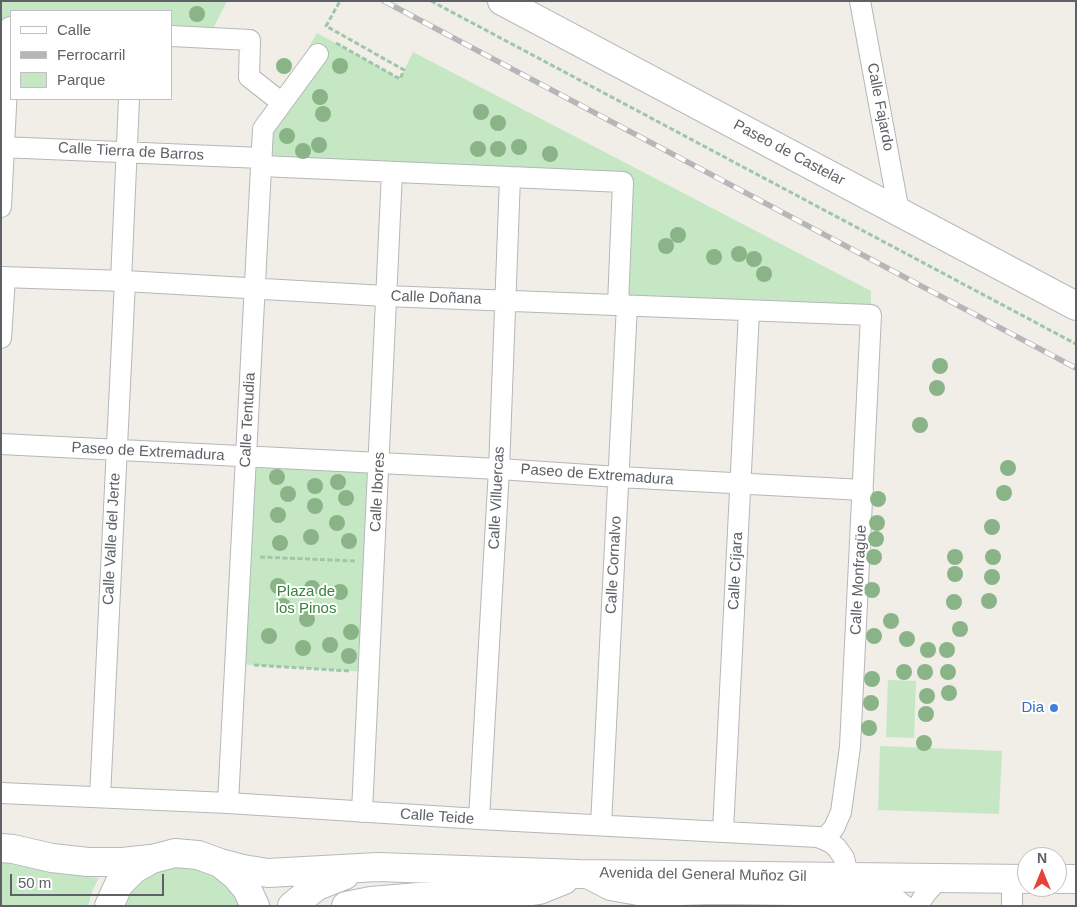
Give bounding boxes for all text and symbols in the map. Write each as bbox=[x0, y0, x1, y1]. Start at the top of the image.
legend bbox=[10, 10, 172, 100]
text: Calle bbox=[57, 21, 91, 38]
text: Ferrocarril bbox=[57, 46, 125, 63]
street label: Calle Fajardo bbox=[863, 61, 897, 153]
text: Parque bbox=[57, 71, 105, 88]
street label: Paseo de Castelar bbox=[730, 116, 848, 190]
street label: Calle Tierra de Barros bbox=[58, 139, 204, 165]
street label: Calle Doñana bbox=[390, 287, 482, 309]
street label: Calle Tentudia bbox=[237, 372, 259, 468]
street label: Paseo de Extremadura bbox=[71, 439, 225, 465]
street label: Calle Villuercas bbox=[485, 446, 509, 550]
street label: Calle Ibores bbox=[367, 452, 389, 532]
street label: Paseo de Extremadura bbox=[520, 461, 674, 489]
street label: Calle Valle del Jerte bbox=[100, 472, 124, 606]
street label: Calle Cornalvo bbox=[602, 515, 626, 615]
street label: Calle Monfragüe bbox=[847, 525, 871, 635]
street label: Calle Cíjara bbox=[725, 531, 747, 611]
park label: Plaza de los Pinos bbox=[276, 583, 336, 618]
place label: Dia bbox=[1021, 699, 1044, 717]
marker: Dia bbox=[1048, 702, 1060, 714]
street label: Calle Teide bbox=[399, 805, 475, 829]
north arrow bbox=[1017, 847, 1067, 897]
text: N bbox=[1037, 850, 1047, 866]
scale bar bbox=[12, 864, 166, 896]
street label: Avenida del General Muñoz Gil bbox=[599, 864, 807, 886]
text: 50 m bbox=[18, 874, 51, 891]

